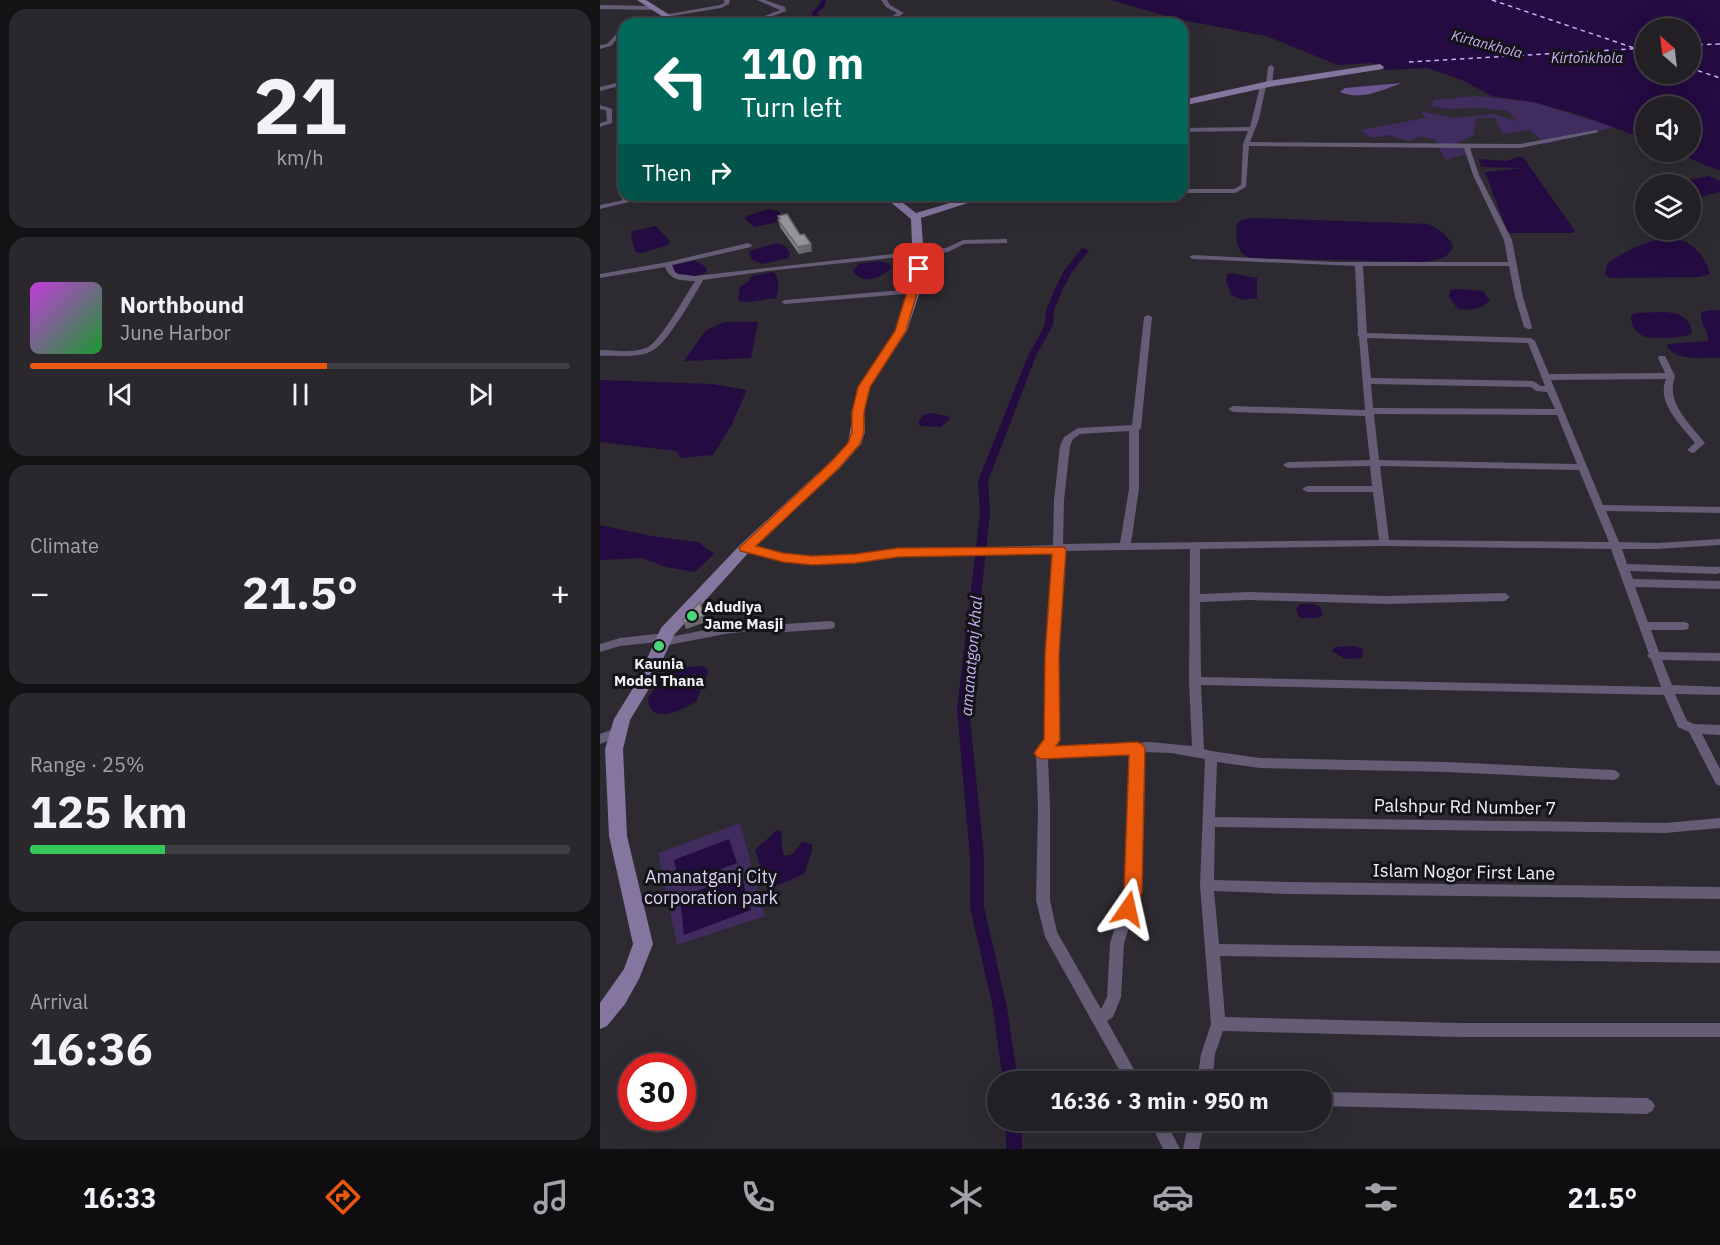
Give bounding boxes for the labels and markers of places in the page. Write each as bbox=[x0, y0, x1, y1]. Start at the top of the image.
pin bbox=[893, 243, 944, 294]
place label: Adudiya Jame Masji bbox=[704, 597, 783, 633]
marker: Adudiya Jame Masji bbox=[685, 609, 699, 623]
marker: Kaunia Model Thana bbox=[652, 639, 666, 653]
place label: Kaunia Model Thana bbox=[614, 654, 705, 690]

